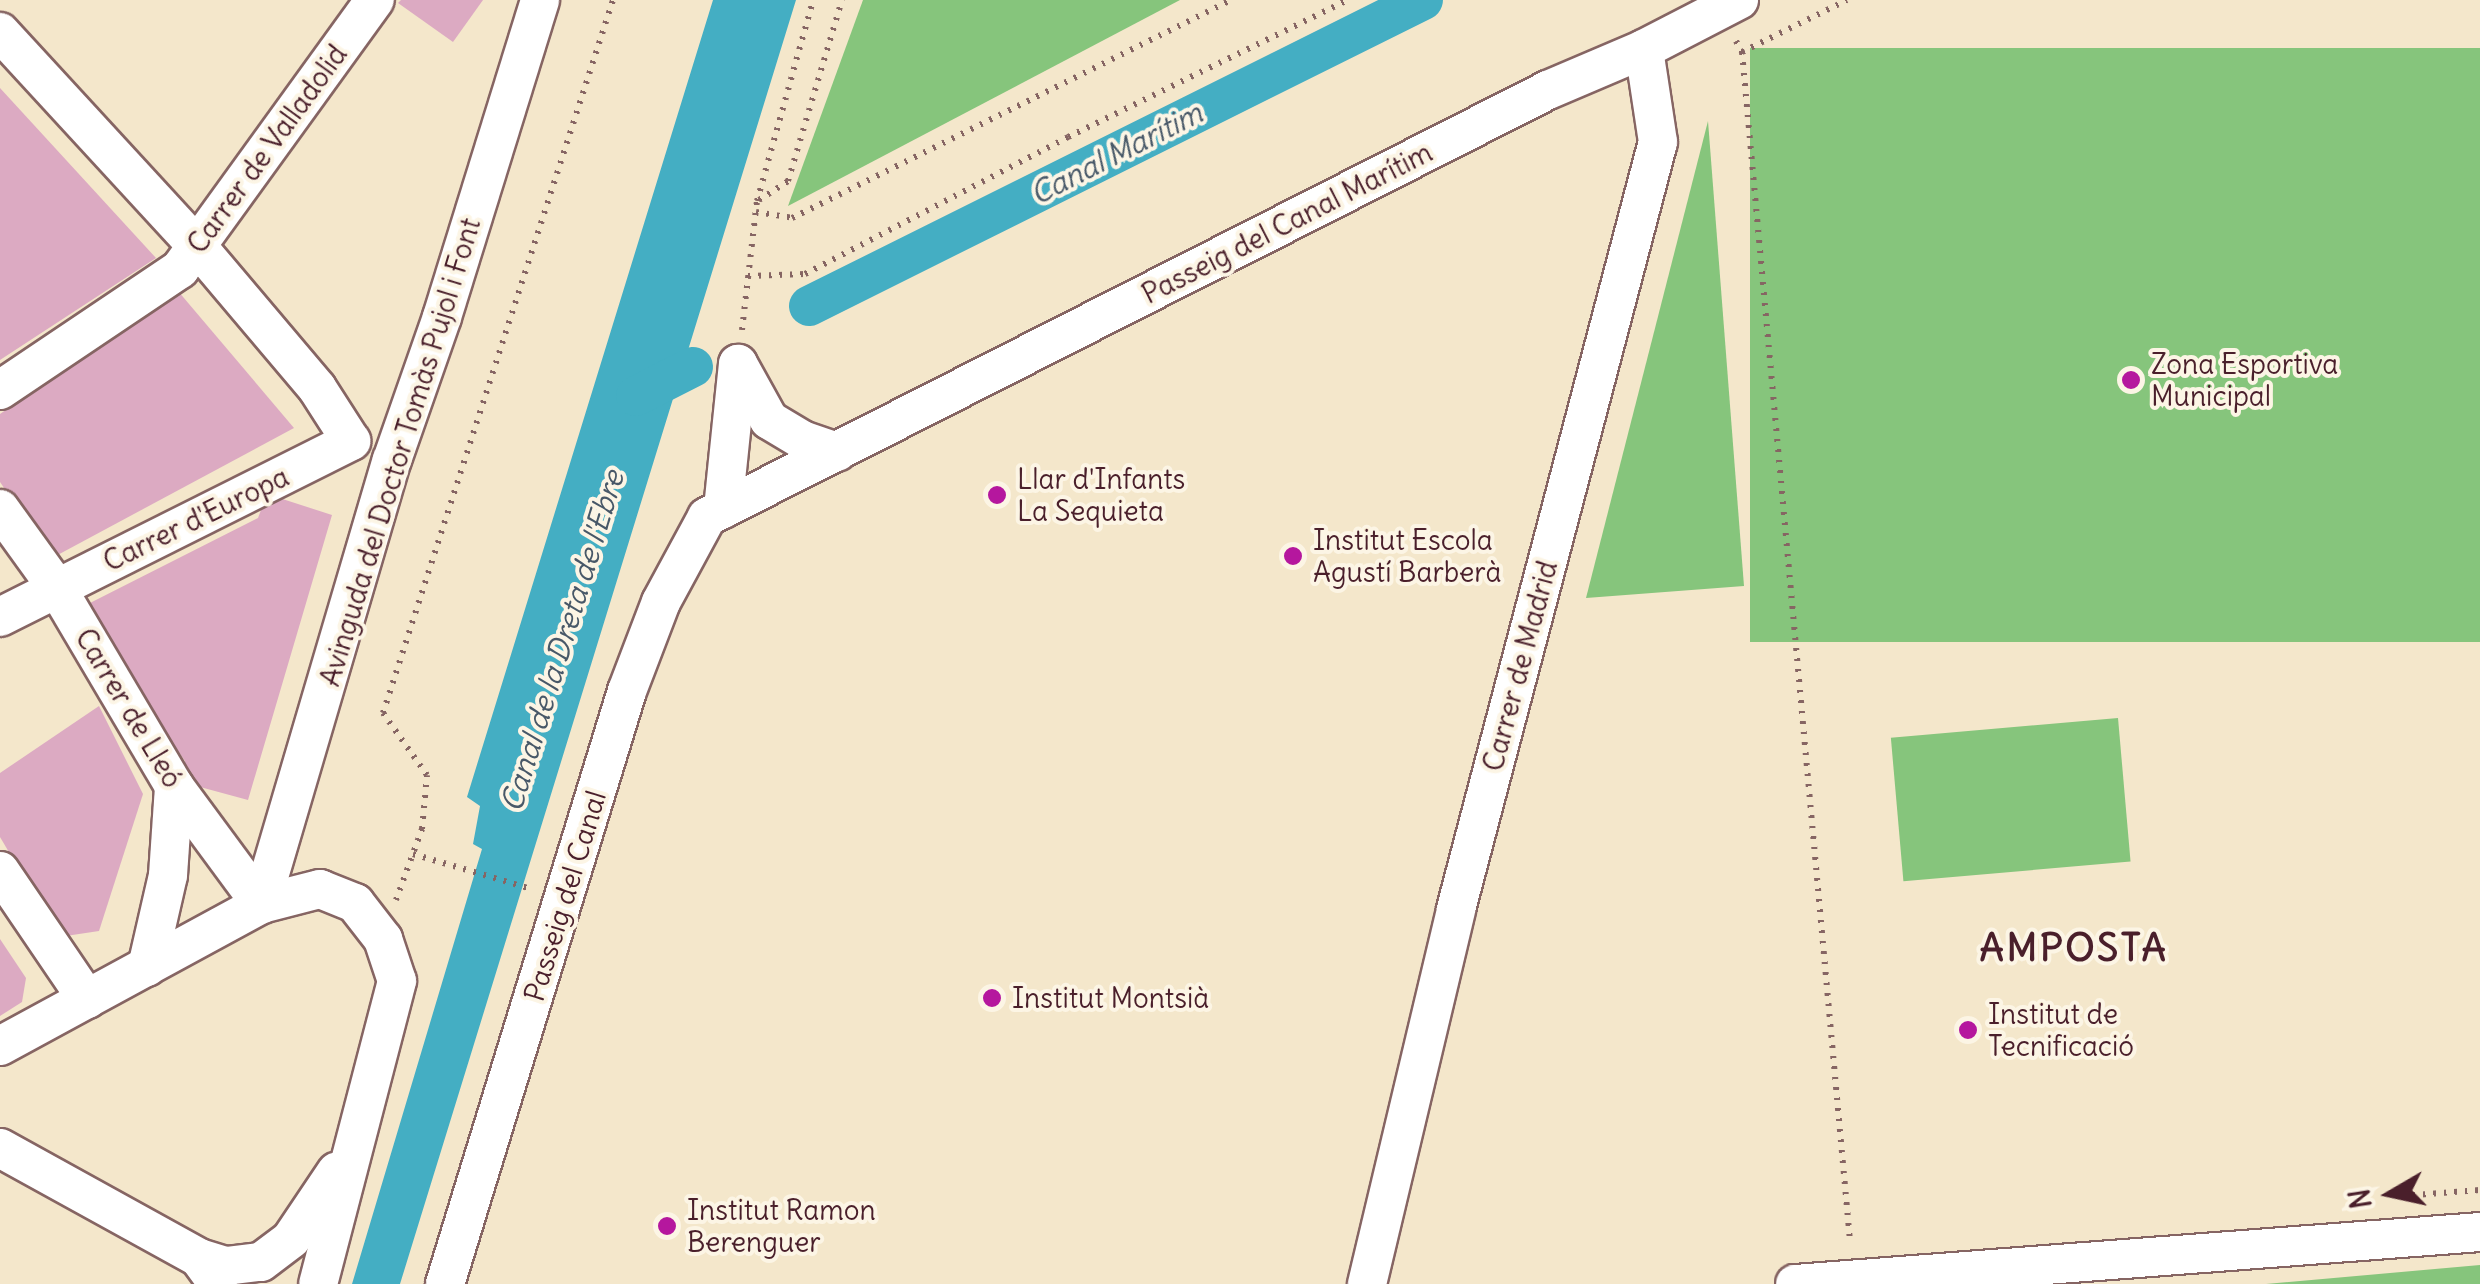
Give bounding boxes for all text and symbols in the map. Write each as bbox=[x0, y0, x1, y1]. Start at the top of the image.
street label: Carrer de Valladolid bbox=[180, 38, 354, 260]
water label: Canal Marítim bbox=[1024, 94, 1208, 212]
street label: Passeig del Canal Marítim bbox=[1136, 135, 1438, 311]
street label: Avinguda del Doctor Tomàs Pujol i Font bbox=[313, 214, 487, 690]
place label: Zona Esportiva Municipal bbox=[2151, 347, 2338, 413]
marker: Zona Esportiva Municipal bbox=[2120, 369, 2142, 391]
street label: Carrer d'Europa bbox=[98, 460, 294, 578]
place label: Llar d'Infants La Sequieta bbox=[1017, 462, 1185, 528]
water label: Canal de la Dreta de l'Ebre bbox=[493, 466, 631, 816]
marker: Llar d'Infants La Sequieta bbox=[986, 484, 1008, 506]
place label: Institut Escola Agustí Barberà bbox=[1313, 523, 1501, 589]
marker: Institut Escola Agustí Barberà bbox=[1282, 545, 1304, 567]
street label: Carrer de Madrid bbox=[1476, 557, 1564, 775]
street label: Carrer de Lleó bbox=[68, 622, 190, 794]
street label: Passeig del Canal bbox=[517, 787, 613, 1005]
district label: AMPOSTA bbox=[1980, 925, 2168, 971]
place label: Institut Montsià bbox=[1012, 981, 1209, 1015]
marker: Institut Montsià bbox=[981, 987, 1003, 1009]
place label: Institut de Tecnificació bbox=[1988, 997, 2134, 1063]
marker: Institut de Tecnificació bbox=[1957, 1019, 1979, 1041]
north arrow bbox=[2340, 1144, 2440, 1244]
text: N bbox=[2341, 1186, 2380, 1211]
place label: Institut Ramon Berenguer bbox=[687, 1193, 876, 1259]
marker: Institut Ramon Berenguer bbox=[656, 1215, 678, 1237]

